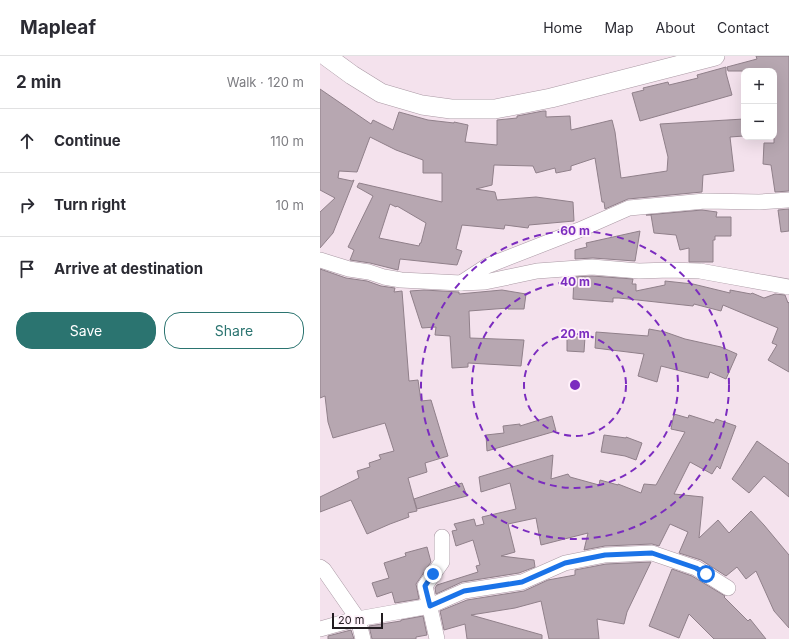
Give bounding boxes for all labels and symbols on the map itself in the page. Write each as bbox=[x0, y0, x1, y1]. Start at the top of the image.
text: 60 m bbox=[560, 223, 590, 238]
text: 40 m bbox=[560, 274, 590, 289]
text: 20 m bbox=[560, 326, 590, 341]
centre of rings bbox=[568, 378, 582, 392]
route end bbox=[424, 565, 442, 583]
route start bbox=[697, 565, 715, 583]
scale bar bbox=[332, 611, 383, 630]

